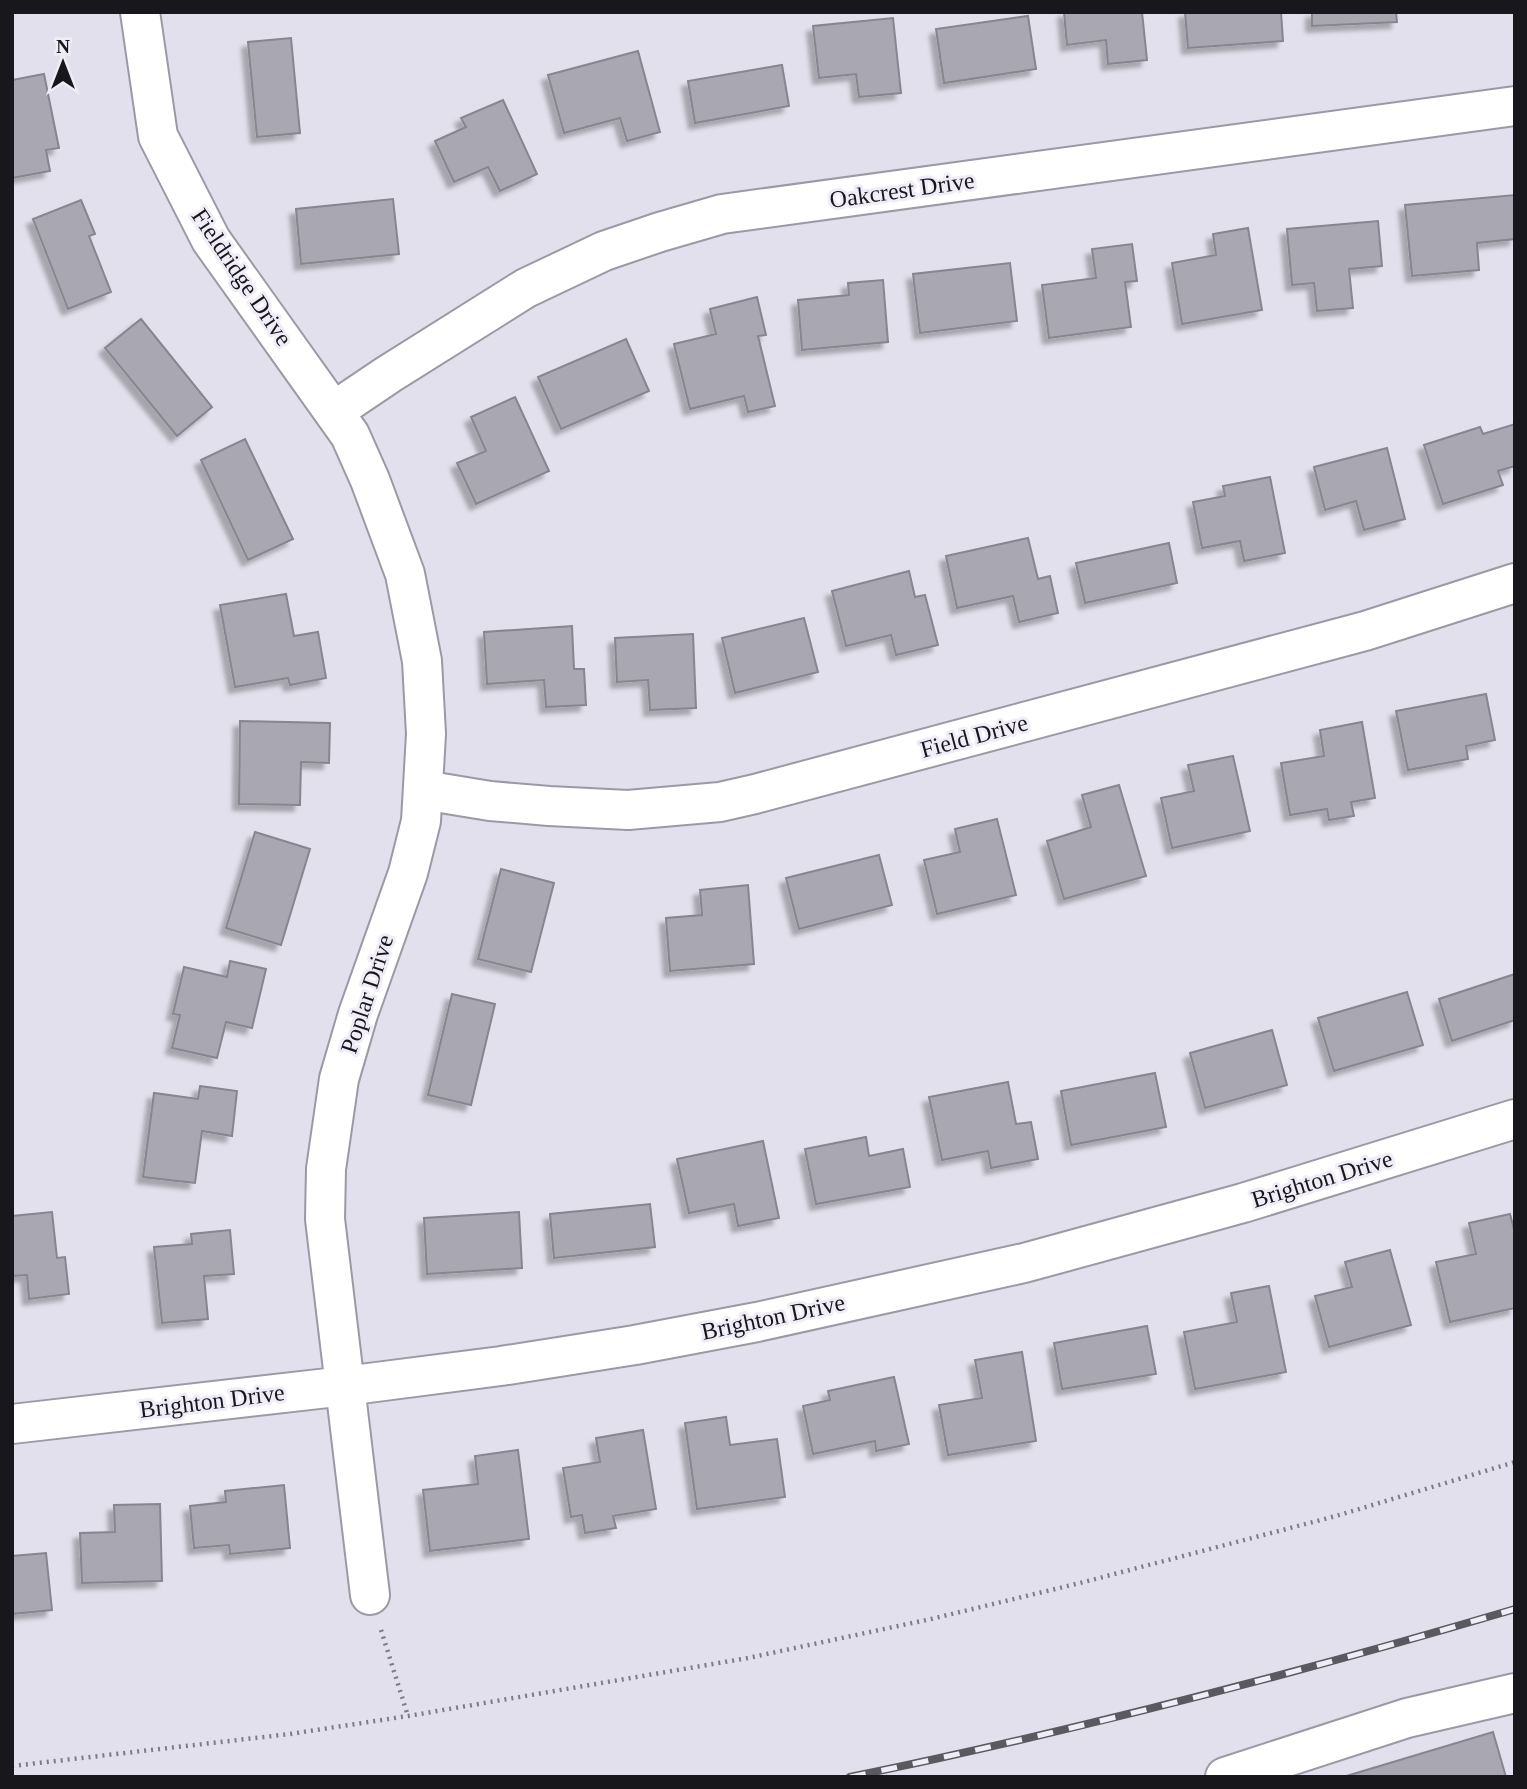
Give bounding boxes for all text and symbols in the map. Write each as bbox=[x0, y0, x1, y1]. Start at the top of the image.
north arrow bbox=[28, 28, 98, 98]
text: N bbox=[56, 36, 70, 57]
street label: Oakcrest Drive bbox=[828, 167, 976, 213]
street label: Fieldridge Drive bbox=[187, 204, 297, 350]
street label: Field Drive bbox=[918, 709, 1030, 763]
street label: Poplar Drive bbox=[336, 931, 398, 1057]
street label: Brighton Drive bbox=[1248, 1145, 1396, 1213]
street label: Brighton Drive bbox=[699, 1289, 847, 1345]
street label: Brighton Drive bbox=[138, 1379, 286, 1423]

